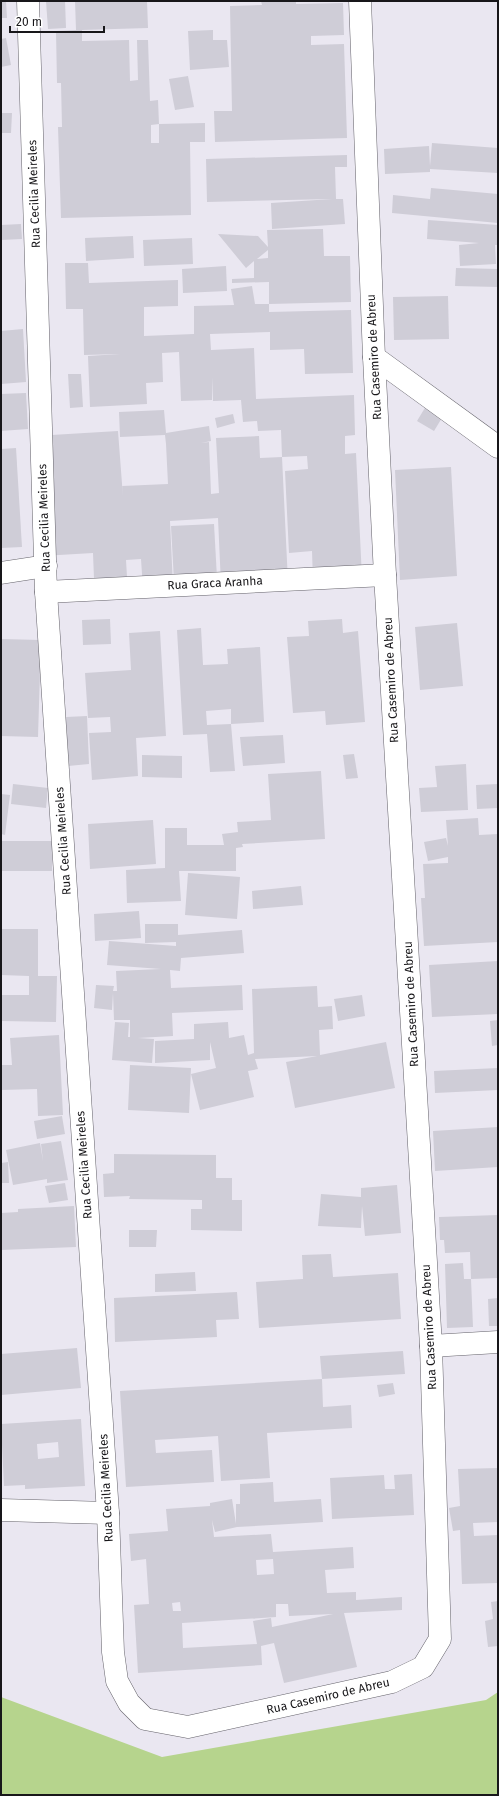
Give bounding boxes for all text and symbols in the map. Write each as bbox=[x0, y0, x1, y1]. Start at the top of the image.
scale bar bbox=[10, 8, 104, 34]
text: 20 m bbox=[16, 15, 42, 29]
street label: Rua Cecilia Meireles bbox=[25, 139, 43, 248]
street label: Rua Casemiro de Abreu bbox=[364, 294, 384, 420]
street label: Rua Cecilia Meireles bbox=[35, 463, 53, 572]
street label: Rua Graca Aranha bbox=[167, 574, 263, 592]
street label: Rua Casemiro de Abreu bbox=[381, 617, 401, 743]
street label: Rua Cecilia Meireles bbox=[52, 786, 74, 896]
street label: Rua Casemiro de Abreu bbox=[401, 941, 421, 1067]
street label: Rua Cecilia Meireles bbox=[73, 1110, 95, 1220]
street label: Rua Casemiro de Abreu bbox=[419, 1264, 439, 1390]
street label: Rua Cecilia Meireles bbox=[96, 1433, 116, 1542]
street label: Rua Casemiro de Abreu bbox=[265, 1675, 391, 1717]

